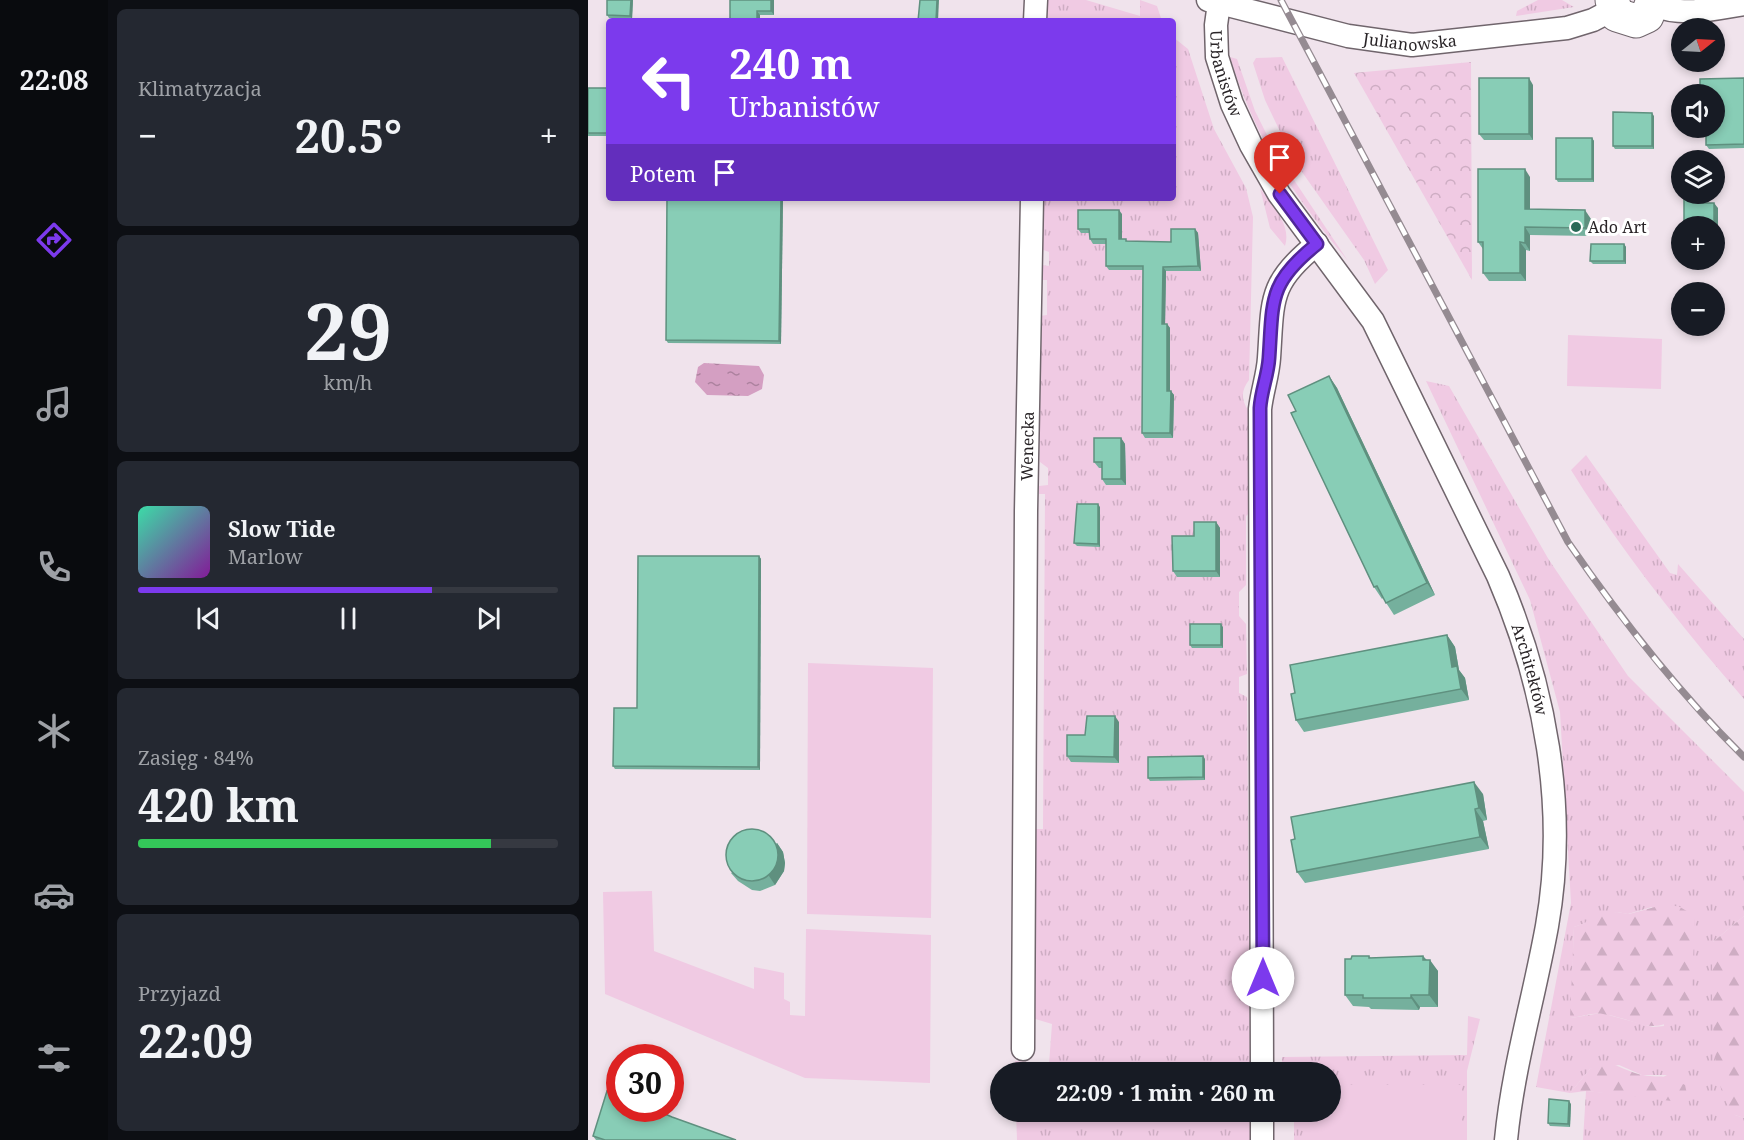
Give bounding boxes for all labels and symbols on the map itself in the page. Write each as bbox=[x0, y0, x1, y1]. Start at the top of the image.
north arrow bbox=[1671, 18, 1725, 72]
street label: Julianowska bbox=[1361, 27, 1458, 56]
street label: Urbanistów bbox=[1205, 30, 1248, 121]
pin bbox=[1254, 132, 1305, 194]
place label: Ado Art bbox=[1588, 216, 1647, 238]
marker: Ado Art bbox=[1569, 220, 1583, 234]
street label: Wenecka bbox=[1016, 411, 1039, 481]
street label: Architektów bbox=[1506, 621, 1553, 717]
position arrow bbox=[1231, 946, 1295, 1010]
speed limit sign: 30 bbox=[606, 1044, 684, 1122]

